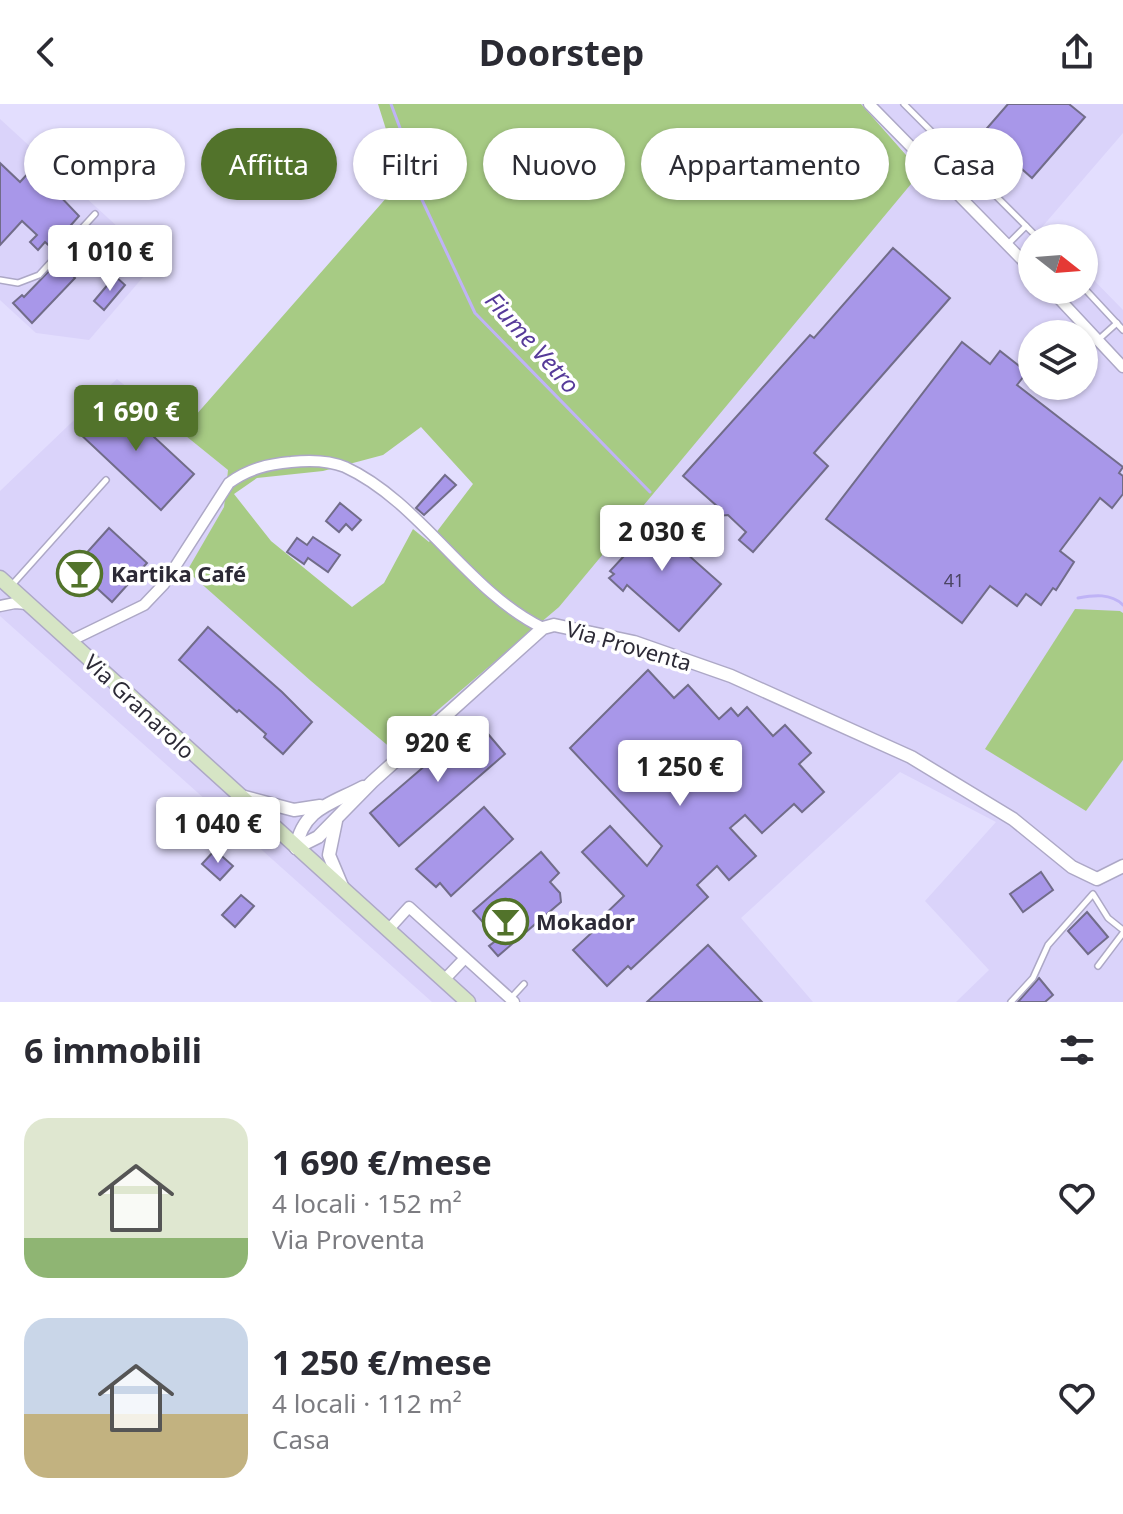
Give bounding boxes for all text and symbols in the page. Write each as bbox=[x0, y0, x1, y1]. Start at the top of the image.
text: Doorstep bbox=[479, 28, 644, 77]
icon: back bbox=[24, 30, 68, 74]
icon: share bbox=[1055, 30, 1099, 74]
chip: Compra bbox=[24, 128, 185, 200]
chip: Affitta bbox=[201, 128, 337, 200]
chip: Filtri bbox=[353, 128, 467, 200]
chip: Nuovo bbox=[483, 128, 625, 200]
chip: Appartamento bbox=[641, 128, 889, 200]
chip: Casa bbox=[905, 128, 1023, 200]
north arrow bbox=[1018, 224, 1098, 304]
map controls bbox=[1018, 224, 1098, 400]
pin: 1 010 € bbox=[36, 225, 184, 293]
text: 1 010 € bbox=[66, 233, 154, 269]
water label: Fiume Vetro bbox=[479, 284, 587, 400]
button: layers bbox=[1018, 320, 1098, 400]
pin: 1 690 € bbox=[62, 385, 210, 453]
text: 1 690 € bbox=[92, 393, 180, 429]
pin: 2 030 € bbox=[588, 505, 736, 573]
text: 2 030 € bbox=[618, 513, 706, 549]
bar icon: Kartika Café bbox=[56, 549, 104, 597]
place label: Kartika Café bbox=[111, 558, 246, 588]
house number: 41 bbox=[944, 568, 964, 592]
street label: Via Proventa bbox=[563, 613, 695, 677]
street label: Via Granarolo bbox=[78, 647, 202, 765]
pin: 920 € bbox=[382, 716, 494, 784]
text: 920 € bbox=[405, 724, 471, 760]
pin: 1 250 € bbox=[606, 740, 754, 808]
text: 1 250 € bbox=[636, 748, 724, 784]
pin: 1 040 € bbox=[144, 797, 292, 865]
text: 1 040 € bbox=[174, 805, 262, 841]
bar icon: Mokador bbox=[481, 897, 529, 945]
place label: Mokador bbox=[536, 906, 635, 936]
text: 6 immobili bbox=[24, 1027, 202, 1073]
icon: filters bbox=[1055, 1028, 1099, 1072]
text: 1 690 €/mese bbox=[272, 1139, 492, 1185]
icon: home bbox=[88, 1150, 184, 1246]
icon: heart bbox=[1055, 1176, 1099, 1220]
text: 4 locali · 152 m² bbox=[272, 1185, 462, 1221]
text: Via Proventa bbox=[272, 1221, 425, 1257]
text: 1 250 €/mese bbox=[272, 1339, 492, 1385]
icon: home bbox=[88, 1350, 184, 1446]
icon: heart bbox=[1055, 1376, 1099, 1420]
text: 4 locali · 112 m² bbox=[272, 1385, 462, 1421]
text: Casa bbox=[272, 1421, 330, 1457]

